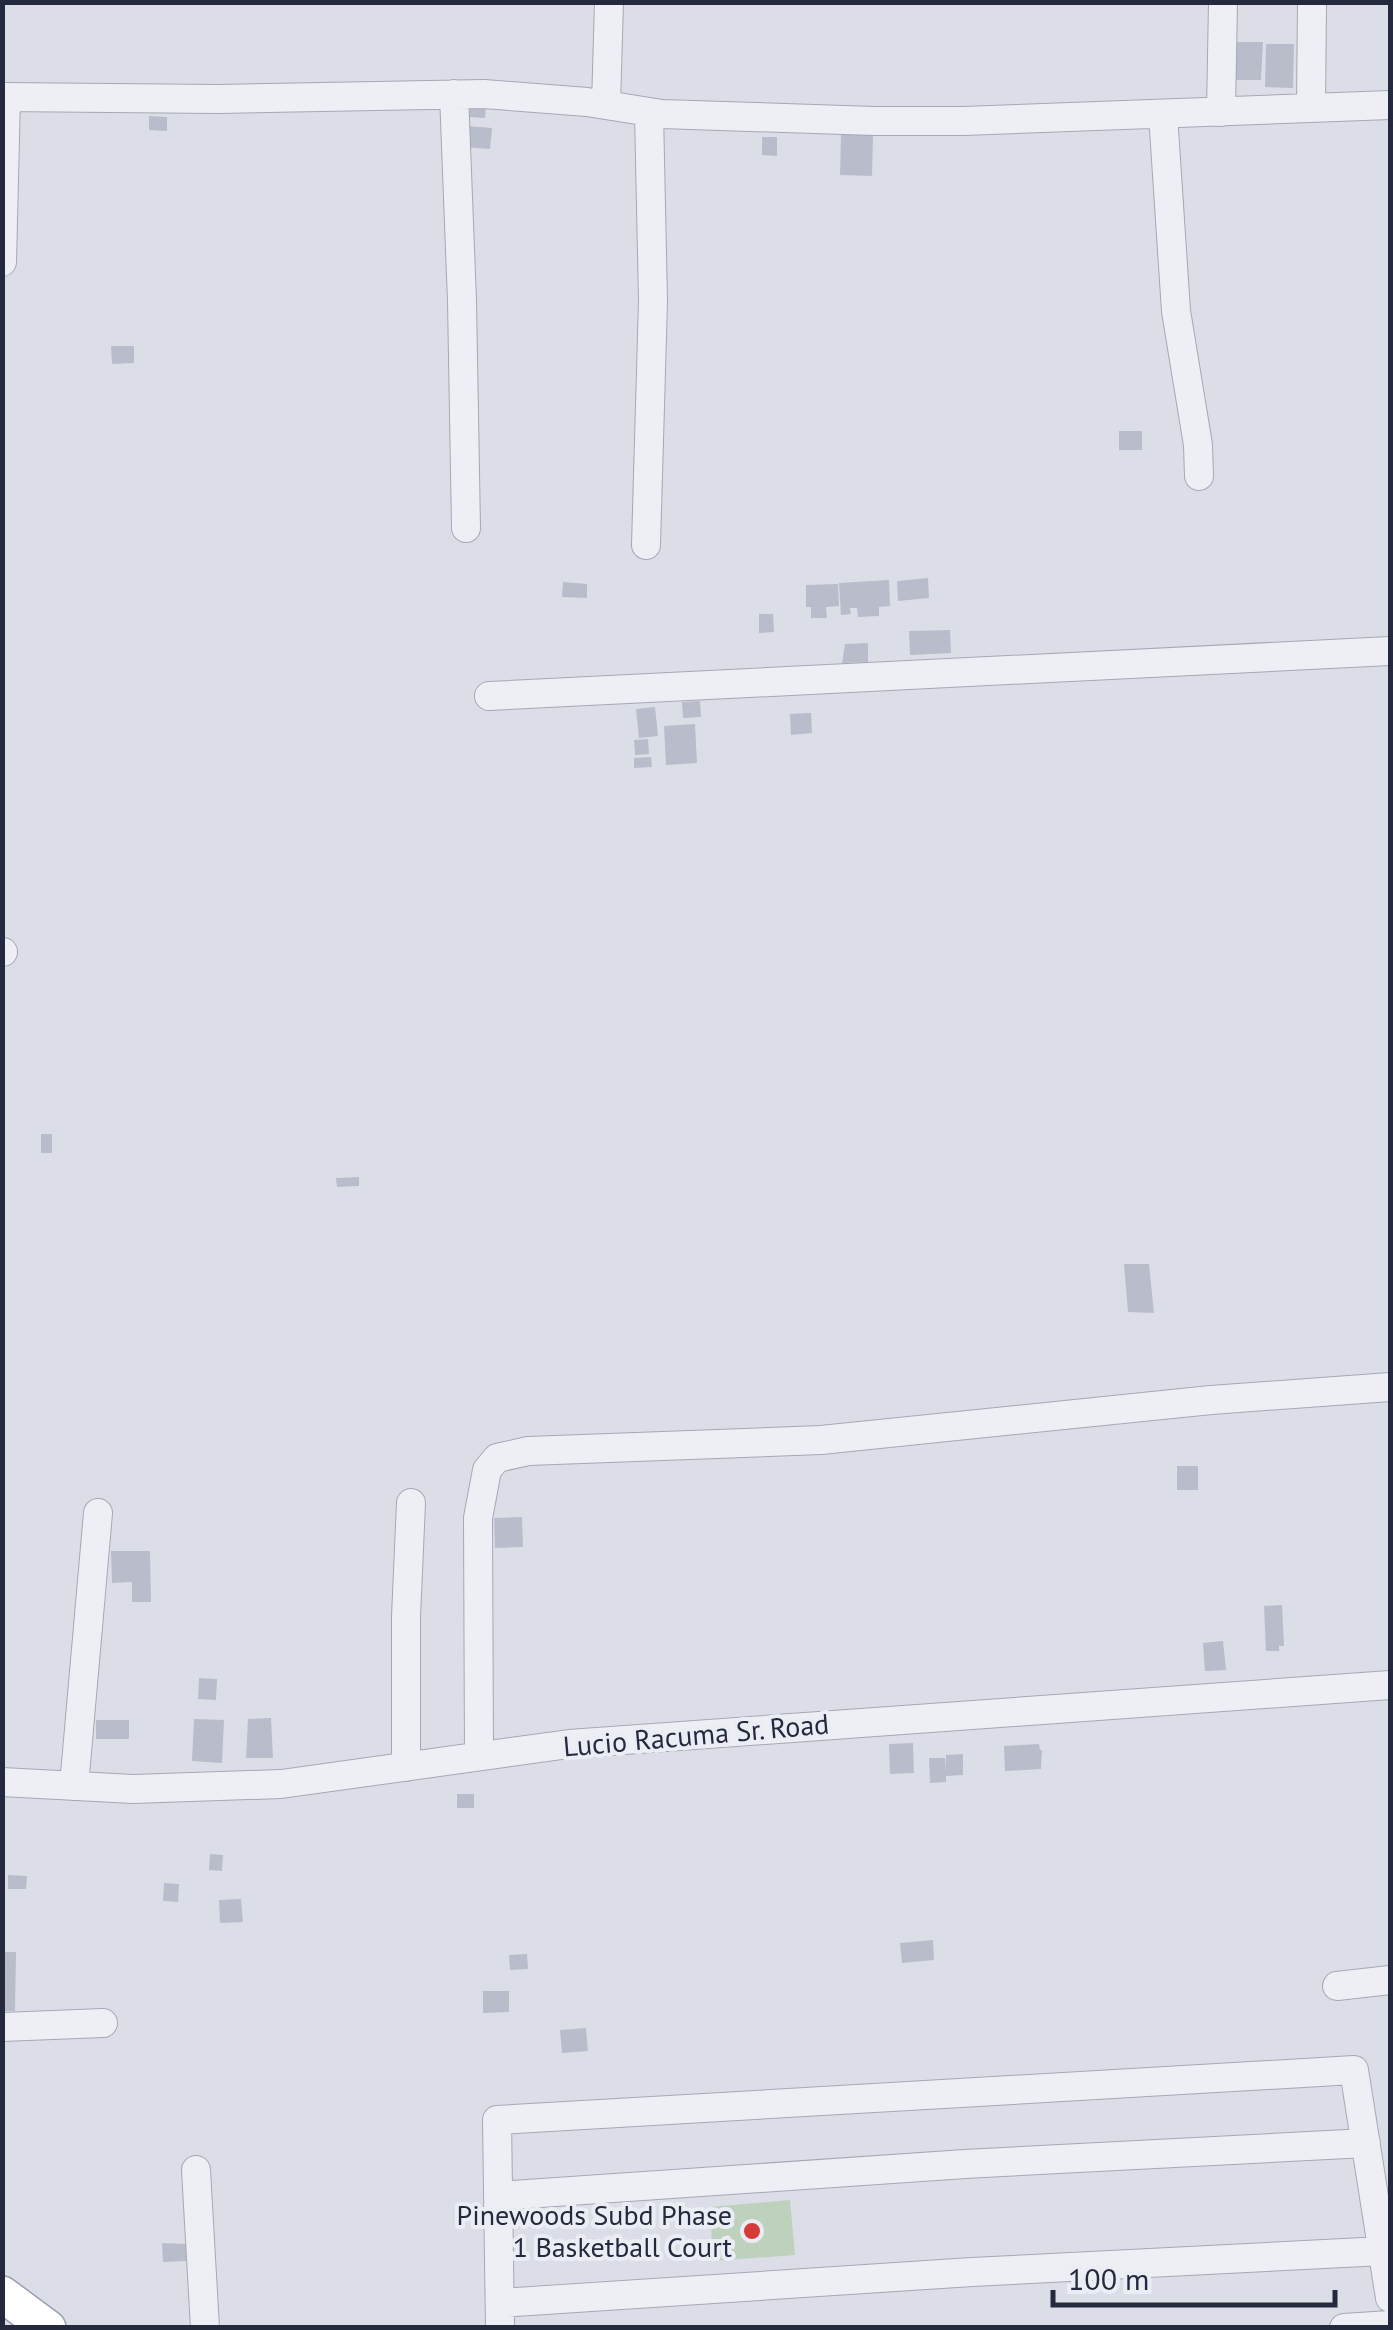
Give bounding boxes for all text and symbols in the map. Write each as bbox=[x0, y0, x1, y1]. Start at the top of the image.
street label: Lucio Racuma Sr. Road bbox=[561, 1704, 831, 1765]
place label: Pinewoods Subd Phase 1 Basketball Court bbox=[457, 2196, 733, 2265]
marker: Pinewoods Subd Phase 1 Basketball Court bbox=[741, 2220, 763, 2242]
scale bar bbox=[1053, 2245, 1336, 2307]
text: 100 m bbox=[1068, 2259, 1149, 2298]

